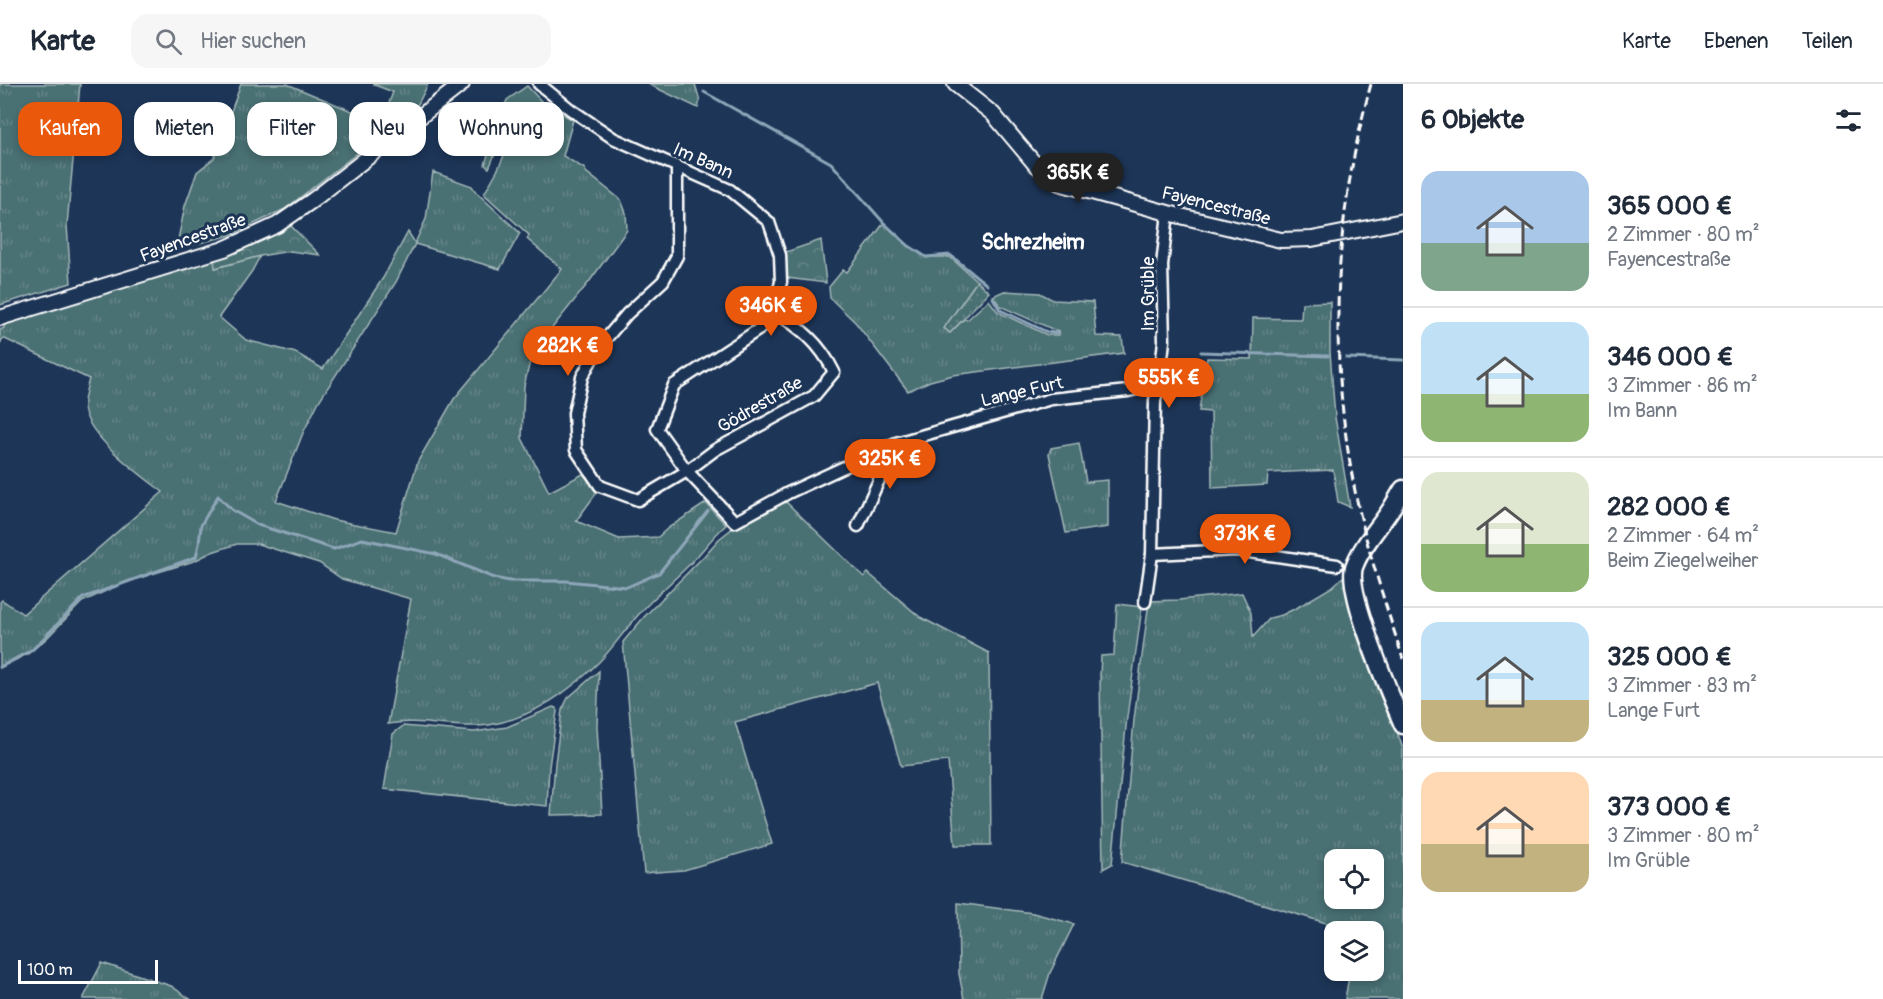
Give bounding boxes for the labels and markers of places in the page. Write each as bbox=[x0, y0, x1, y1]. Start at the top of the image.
pin: 365K € bbox=[1029, 153, 1127, 204]
pin: 346K € bbox=[722, 286, 820, 337]
pin: 282K € bbox=[519, 326, 617, 377]
pin: 555K € bbox=[1120, 358, 1218, 409]
pin: 325K € bbox=[841, 439, 939, 490]
pin: 373K € bbox=[1196, 514, 1294, 565]

